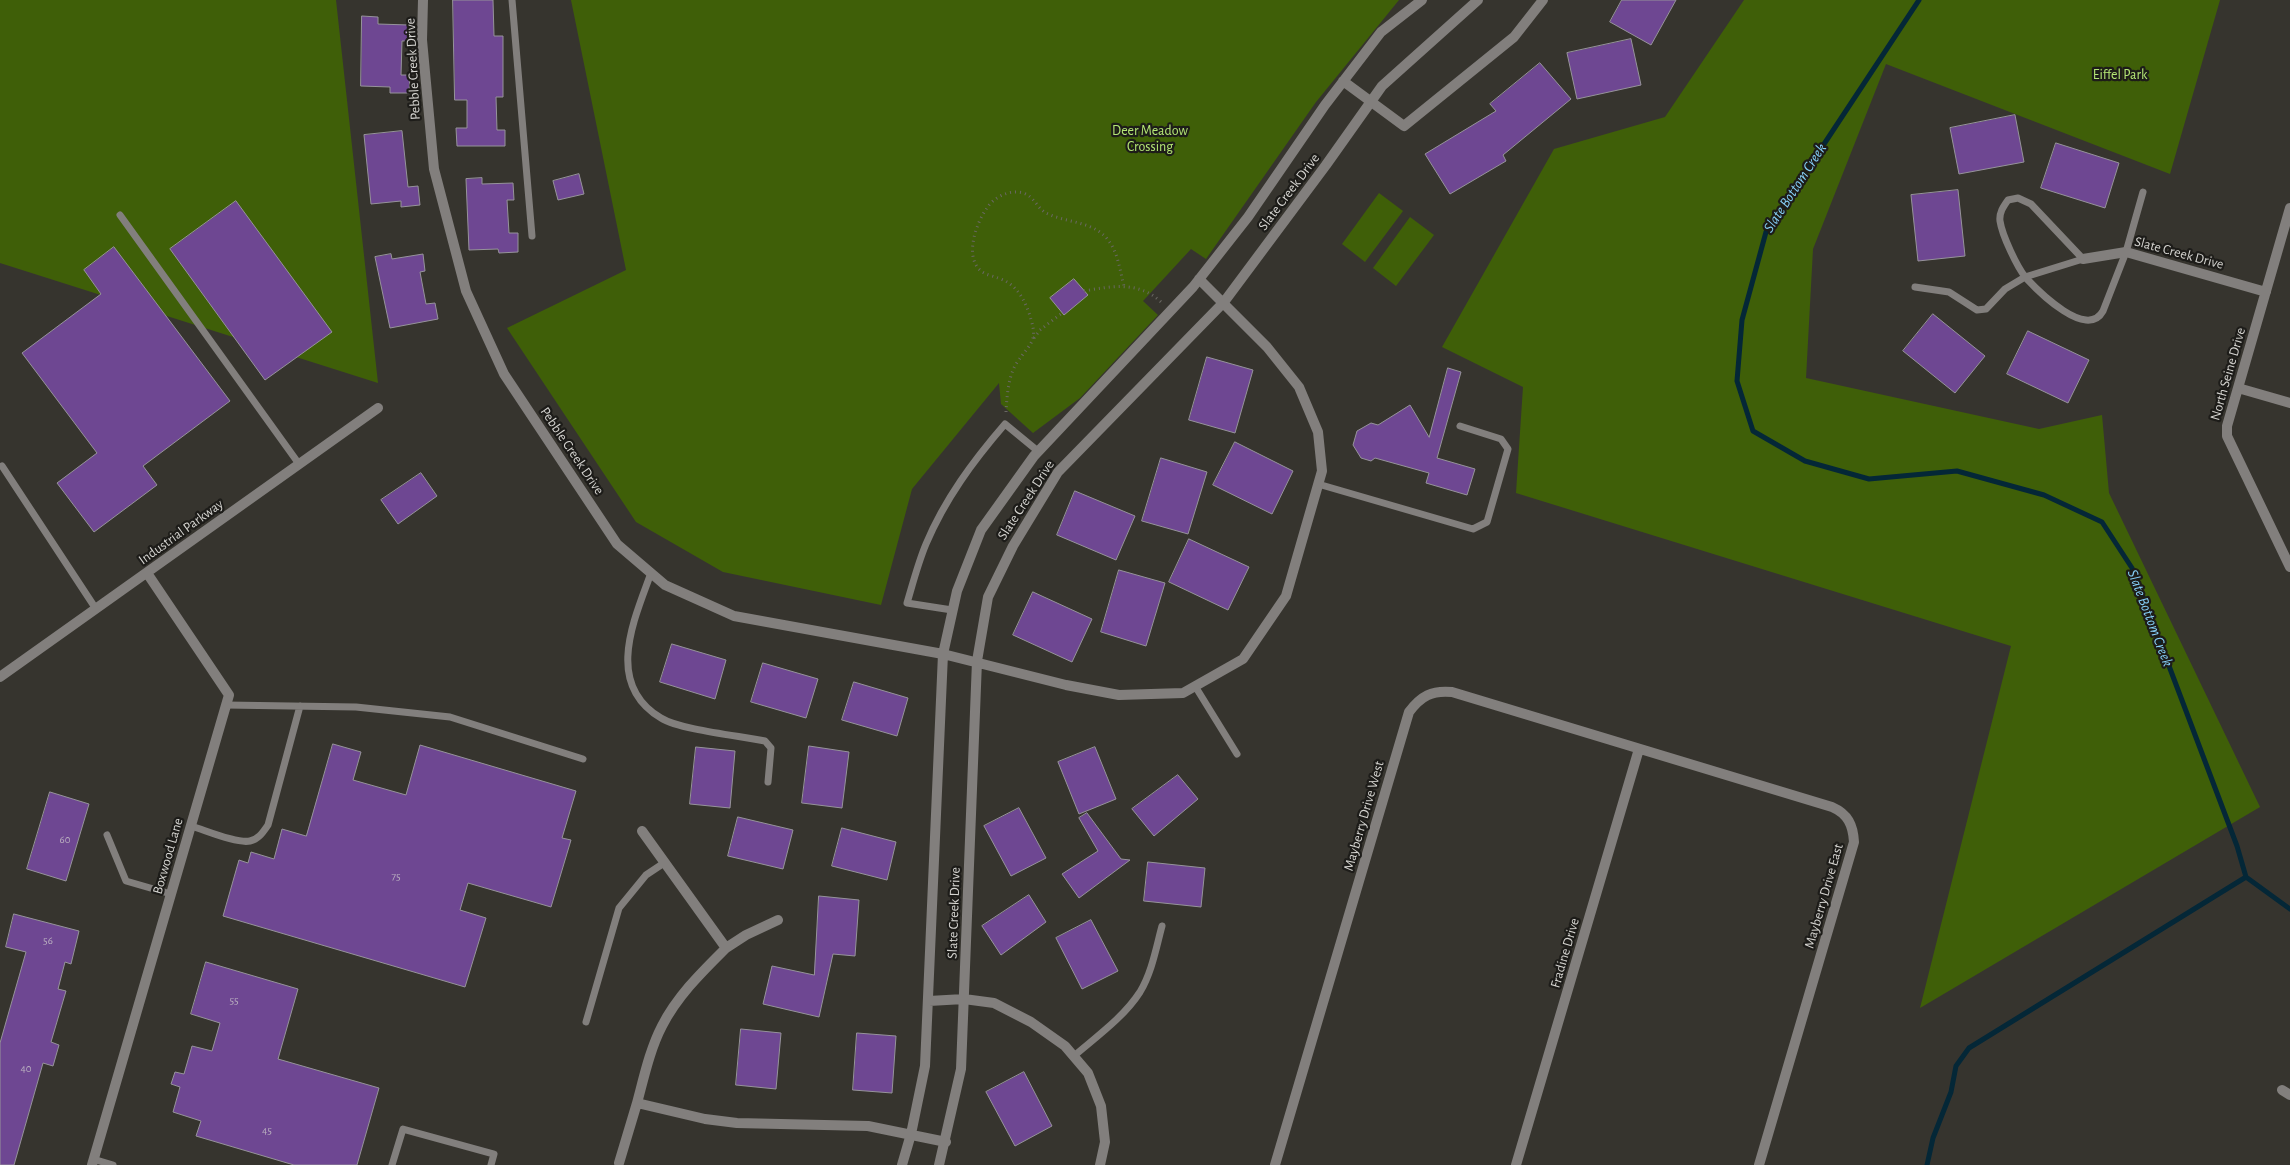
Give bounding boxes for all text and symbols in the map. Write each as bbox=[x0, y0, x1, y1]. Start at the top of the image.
street label: Pebble Creek Drive bbox=[402, 18, 424, 120]
park label: Eiffel Park bbox=[2093, 67, 2147, 83]
park label: Deer Meadow Crossing bbox=[1112, 123, 1188, 156]
water label: Slate Bottom Creek bbox=[1760, 140, 1830, 236]
street label: Slate Creek Drive bbox=[1255, 150, 1323, 234]
street label: Slate Creek Drive bbox=[2133, 233, 2225, 273]
street label: North Seine Drive bbox=[2207, 326, 2249, 422]
street label: Pebble Creek Drive bbox=[537, 404, 607, 498]
street label: Slate Creek Drive bbox=[994, 457, 1058, 543]
street label: Industrial Parkway bbox=[135, 496, 227, 568]
water label: Slate Bottom Creek bbox=[2123, 567, 2177, 669]
street label: Mayberry Drive West bbox=[1340, 759, 1388, 873]
street label: Boxwood Lane bbox=[149, 816, 187, 896]
house number: 60 bbox=[60, 833, 70, 847]
street label: Mayberry Drive East bbox=[1801, 842, 1847, 950]
street label: Slate Creek Drive bbox=[944, 867, 964, 959]
house number: 75 bbox=[391, 870, 401, 884]
street label: Fradine Drive bbox=[1547, 916, 1583, 990]
house number: 56 bbox=[43, 934, 53, 948]
house number: 55 bbox=[229, 994, 239, 1008]
house number: 40 bbox=[20, 1062, 32, 1076]
house number: 45 bbox=[262, 1124, 272, 1138]

